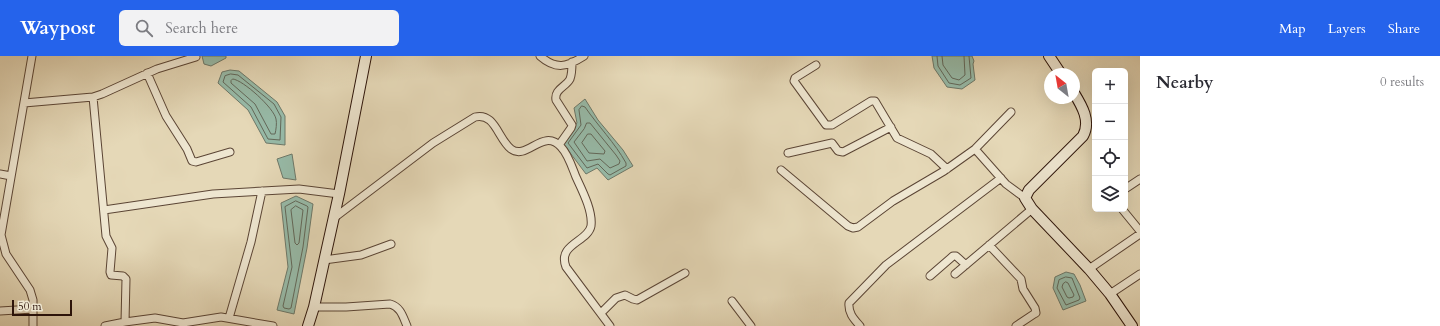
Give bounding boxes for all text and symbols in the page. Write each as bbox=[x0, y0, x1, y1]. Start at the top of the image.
search box bbox=[119, 10, 399, 46]
text: Waypost bbox=[20, 15, 95, 41]
icon: search bbox=[133, 17, 155, 39]
text: Search here bbox=[165, 18, 238, 38]
text: Map bbox=[1279, 19, 1306, 38]
text: Layers bbox=[1328, 19, 1366, 38]
text: Share bbox=[1388, 19, 1420, 38]
north arrow bbox=[1044, 68, 1080, 104]
map controls bbox=[1092, 68, 1128, 212]
button: + bbox=[1092, 68, 1128, 104]
text: Nearby bbox=[1156, 71, 1213, 94]
text: 0 results bbox=[1380, 73, 1424, 91]
button: − bbox=[1092, 104, 1128, 140]
button: locate bbox=[1092, 140, 1128, 176]
button: layers bbox=[1092, 176, 1128, 212]
scale bar bbox=[12, 298, 72, 317]
text: 50 m bbox=[18, 299, 42, 314]

